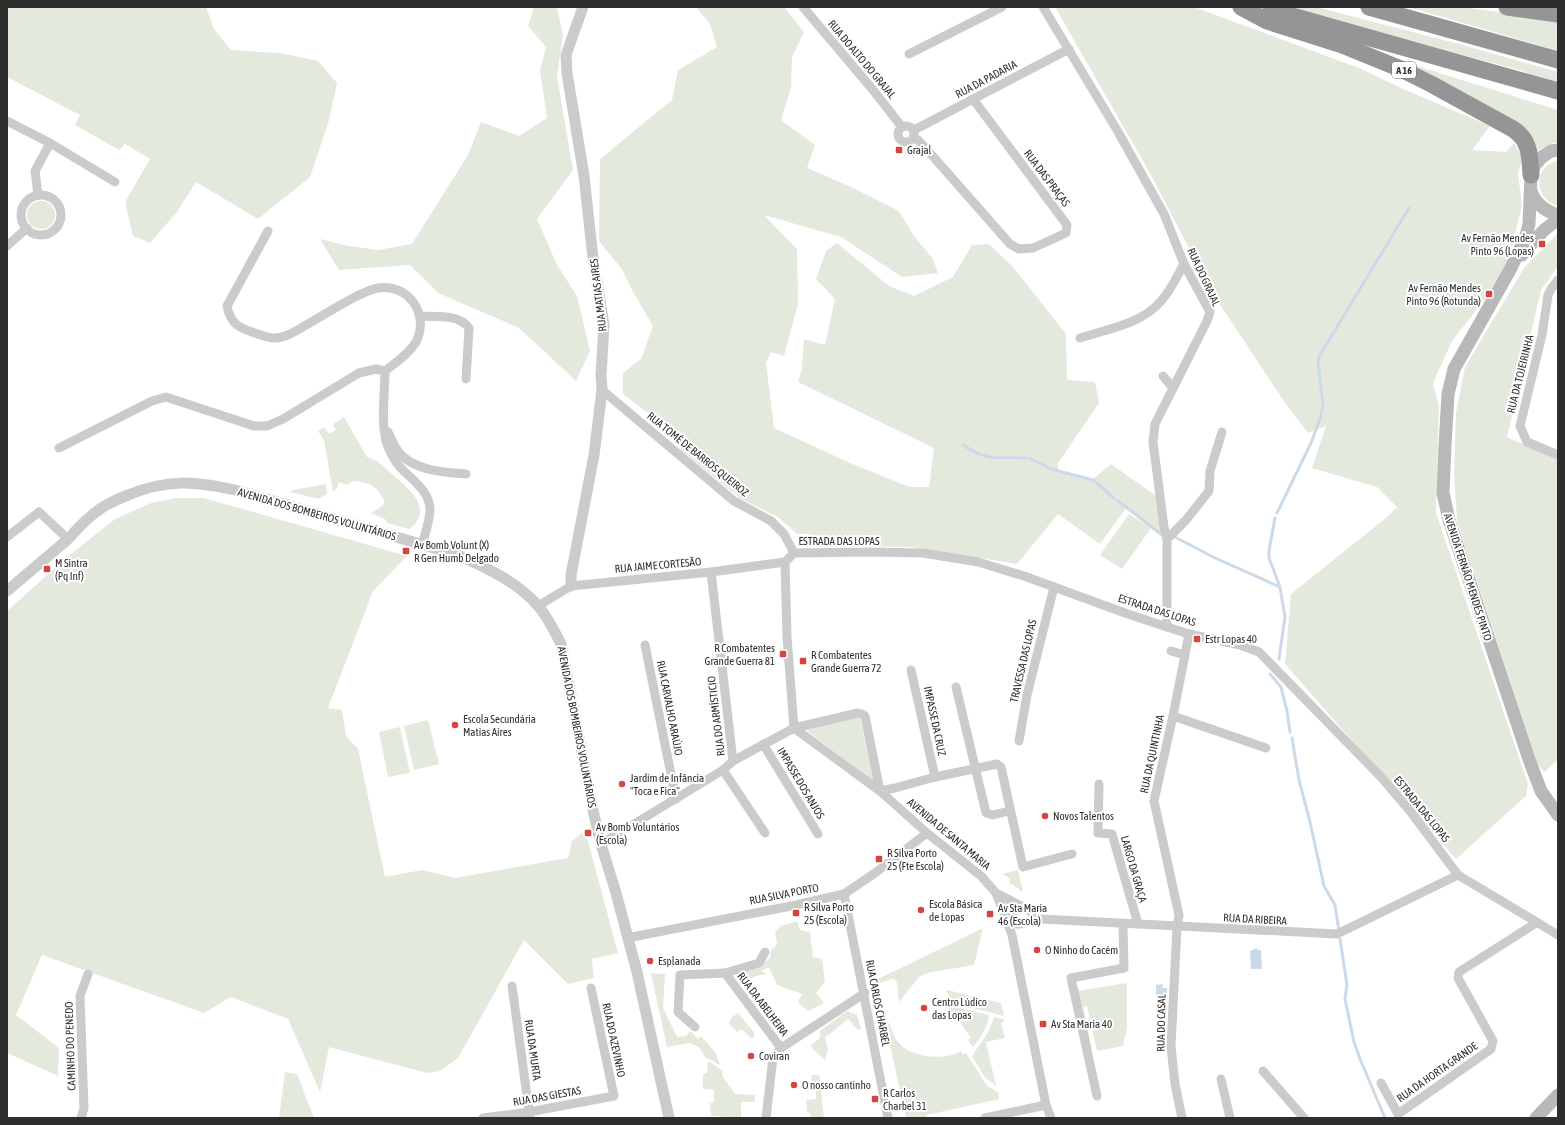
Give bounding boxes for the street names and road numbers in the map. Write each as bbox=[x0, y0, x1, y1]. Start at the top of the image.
street label: RUA DO ALTO DO GRAJAL bbox=[826, 18, 899, 101]
street label: RUA DA PADARIA bbox=[953, 58, 1019, 100]
road number: A 16 bbox=[1392, 62, 1416, 78]
street label: RUA DAS PRAÇAS bbox=[1022, 147, 1072, 209]
street label: RUA DO GRAJAL bbox=[1185, 246, 1223, 309]
street label: RUA MATIAS AIRES bbox=[588, 257, 608, 332]
street label: RUA DA TOJEIRINHA bbox=[1504, 333, 1536, 414]
street label: RUA TOMÉ DE BARROS QUEIROZ bbox=[645, 409, 751, 499]
street label: AVENIDA DOS BOMBEIROS VOLUNTÁRIOS bbox=[237, 486, 398, 542]
street label: AVENIDA FERNÃO MENDES PINTO bbox=[1442, 512, 1494, 642]
street label: ESTRADA DAS LOPAS bbox=[798, 535, 880, 547]
street label: RUA JAIME CORTESÃO bbox=[614, 555, 702, 575]
street label: ESTRADA DAS LOPAS bbox=[1117, 592, 1198, 628]
street label: TRAVESSA DAS LOPAS bbox=[1008, 618, 1038, 704]
street label: AVENIDA DOS BOMBEIROS VOLUNTÁRIOS bbox=[555, 645, 599, 809]
street label: RUA CARVALHO ARAÚJO bbox=[655, 659, 685, 757]
street label: RUA DO ARMÍSTICIO bbox=[705, 675, 727, 757]
street label: IMPASSE DA CRUZ bbox=[922, 685, 948, 757]
street label: RUA DA QUINTINHA bbox=[1138, 713, 1166, 794]
street label: IMPASSE DOS ANJOS bbox=[775, 745, 827, 821]
street label: ESTRADA DAS LOPAS bbox=[1392, 774, 1452, 845]
street label: AVENIDA DE SANTA MARIA bbox=[905, 796, 993, 872]
street label: LARGO DA GRAÇA bbox=[1119, 834, 1149, 904]
street label: RUA SILVA PORTO bbox=[748, 881, 820, 907]
street label: RUA DA RIBEIRA bbox=[1223, 911, 1288, 927]
street label: RUA CARLOS CHARBEL bbox=[864, 959, 892, 1048]
street label: RUA DA ABELHEIRA bbox=[735, 970, 791, 1039]
street label: RUA DO CASAL bbox=[1154, 993, 1168, 1052]
street label: CAMINHO DO PENEDO bbox=[62, 1001, 78, 1091]
street label: RUA DO AZEVINHO bbox=[600, 1002, 628, 1078]
street label: RUA DA MURTA bbox=[523, 1019, 543, 1082]
street label: RUA DA HORTA GRANDE bbox=[1394, 1039, 1480, 1104]
street label: RUA DAS GIESTAS bbox=[512, 1084, 582, 1108]

